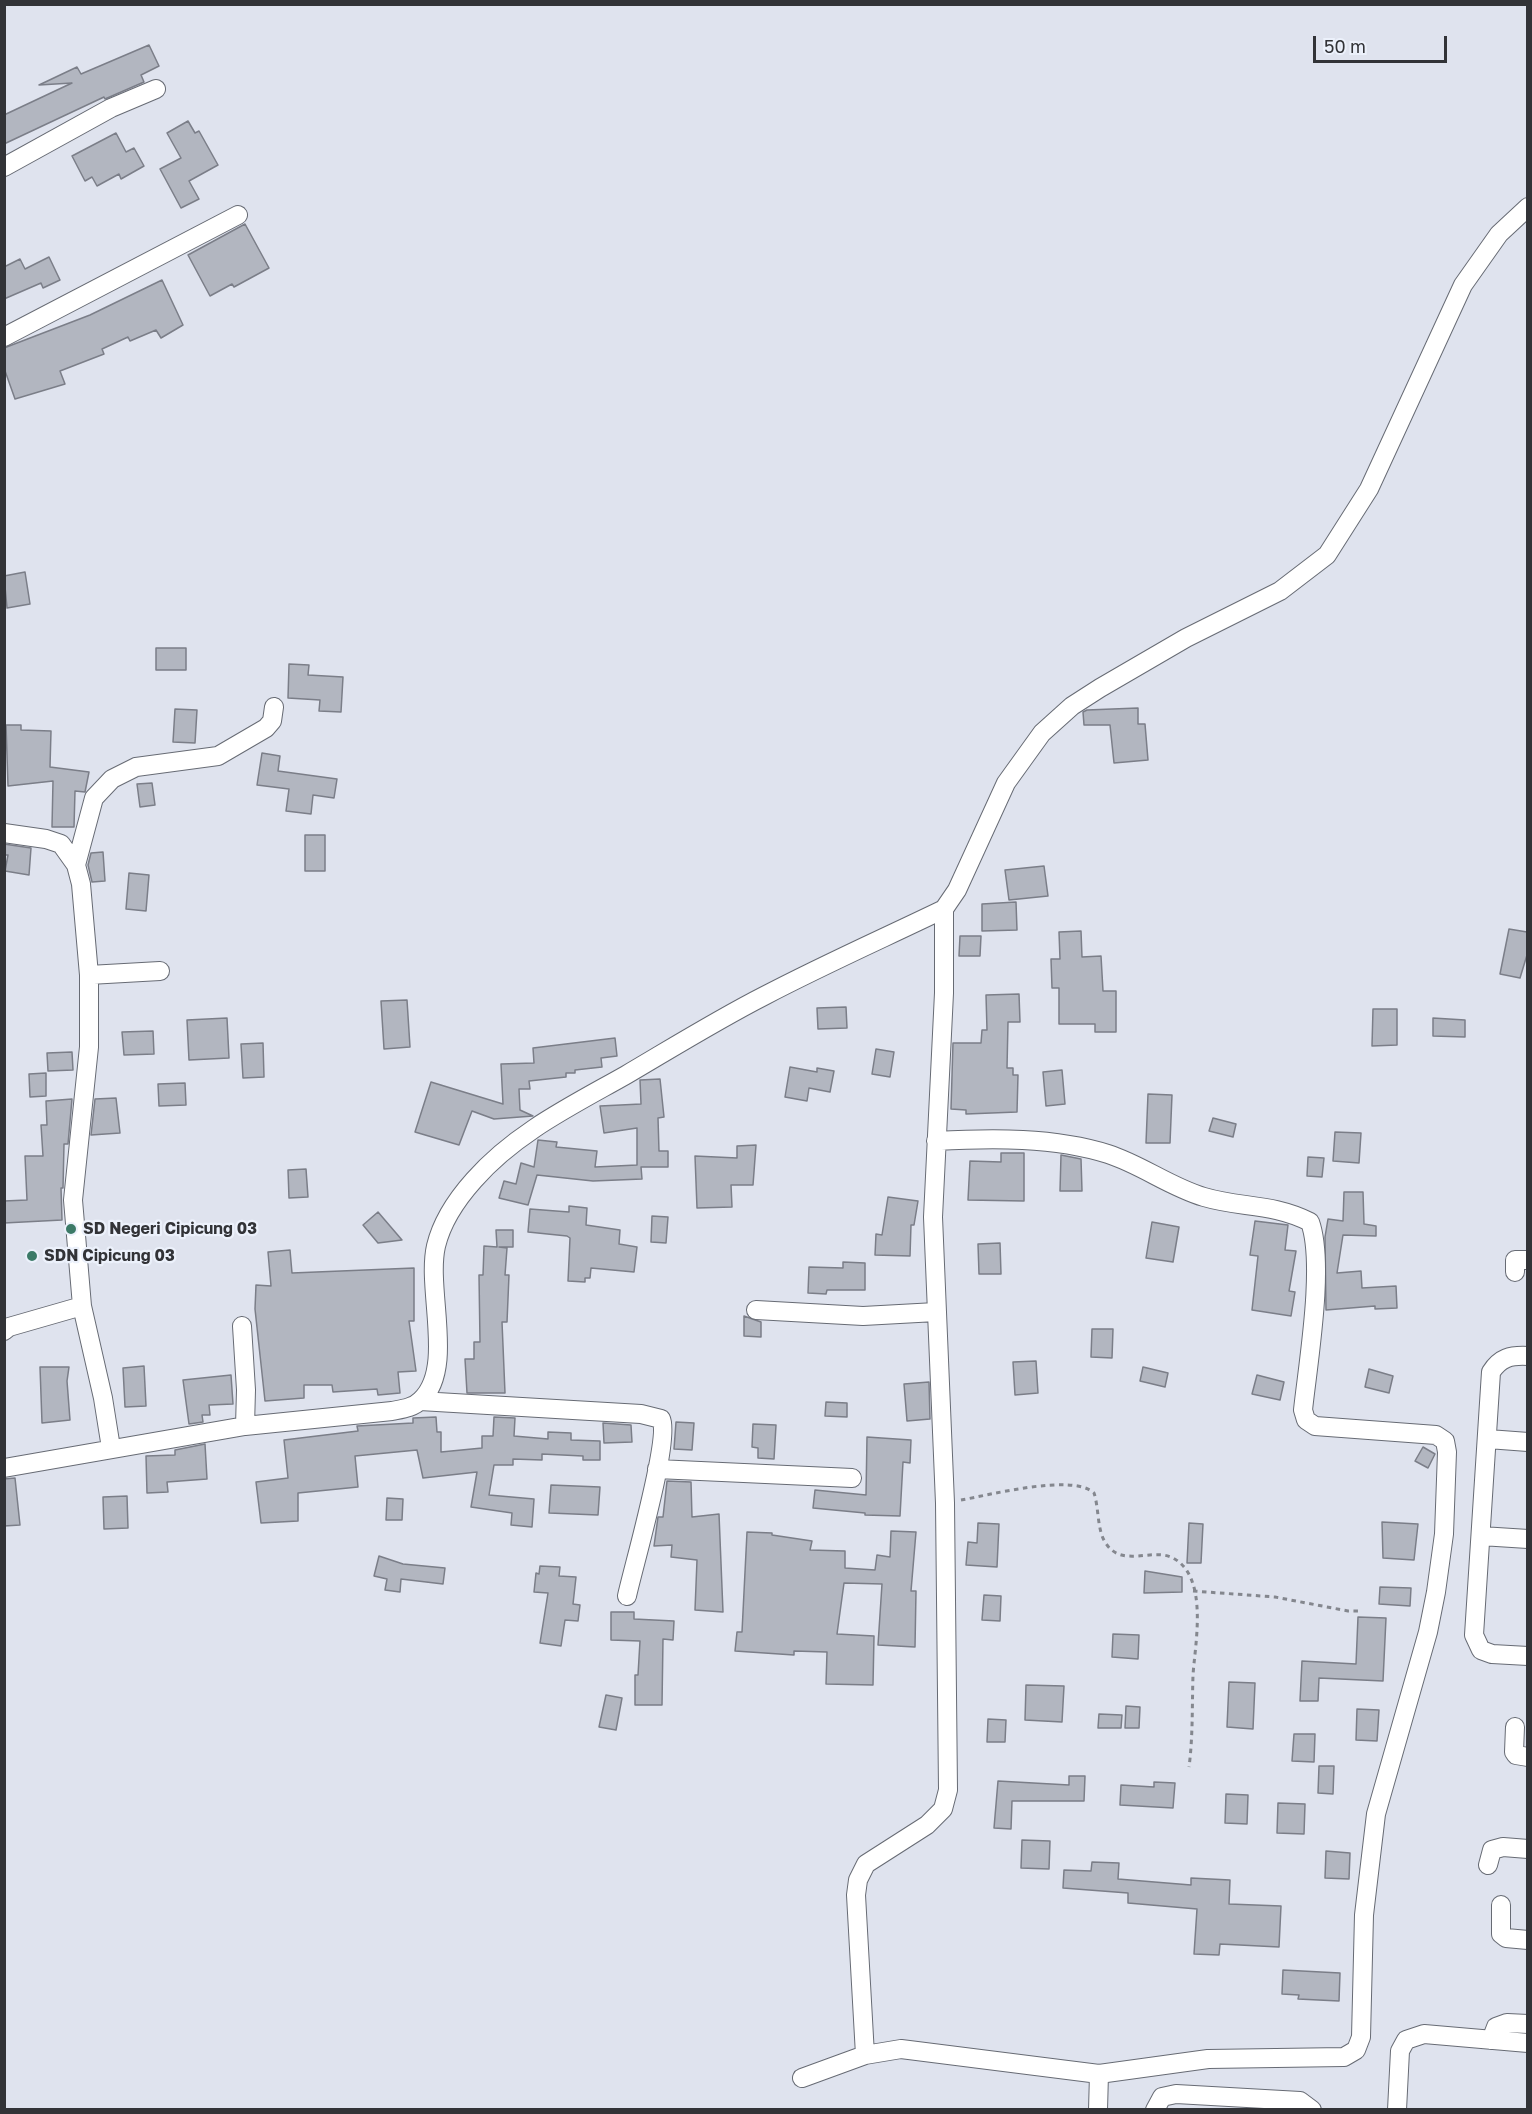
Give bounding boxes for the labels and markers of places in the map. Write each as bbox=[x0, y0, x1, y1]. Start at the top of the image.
place label: SD Negeri Cipicung 03 bbox=[83, 1219, 257, 1239]
marker: SD Negeri Cipicung 03 bbox=[64, 1222, 78, 1236]
place label: SDN Cipicung 03 bbox=[44, 1246, 175, 1266]
marker: SDN Cipicung 03 bbox=[25, 1249, 39, 1263]

